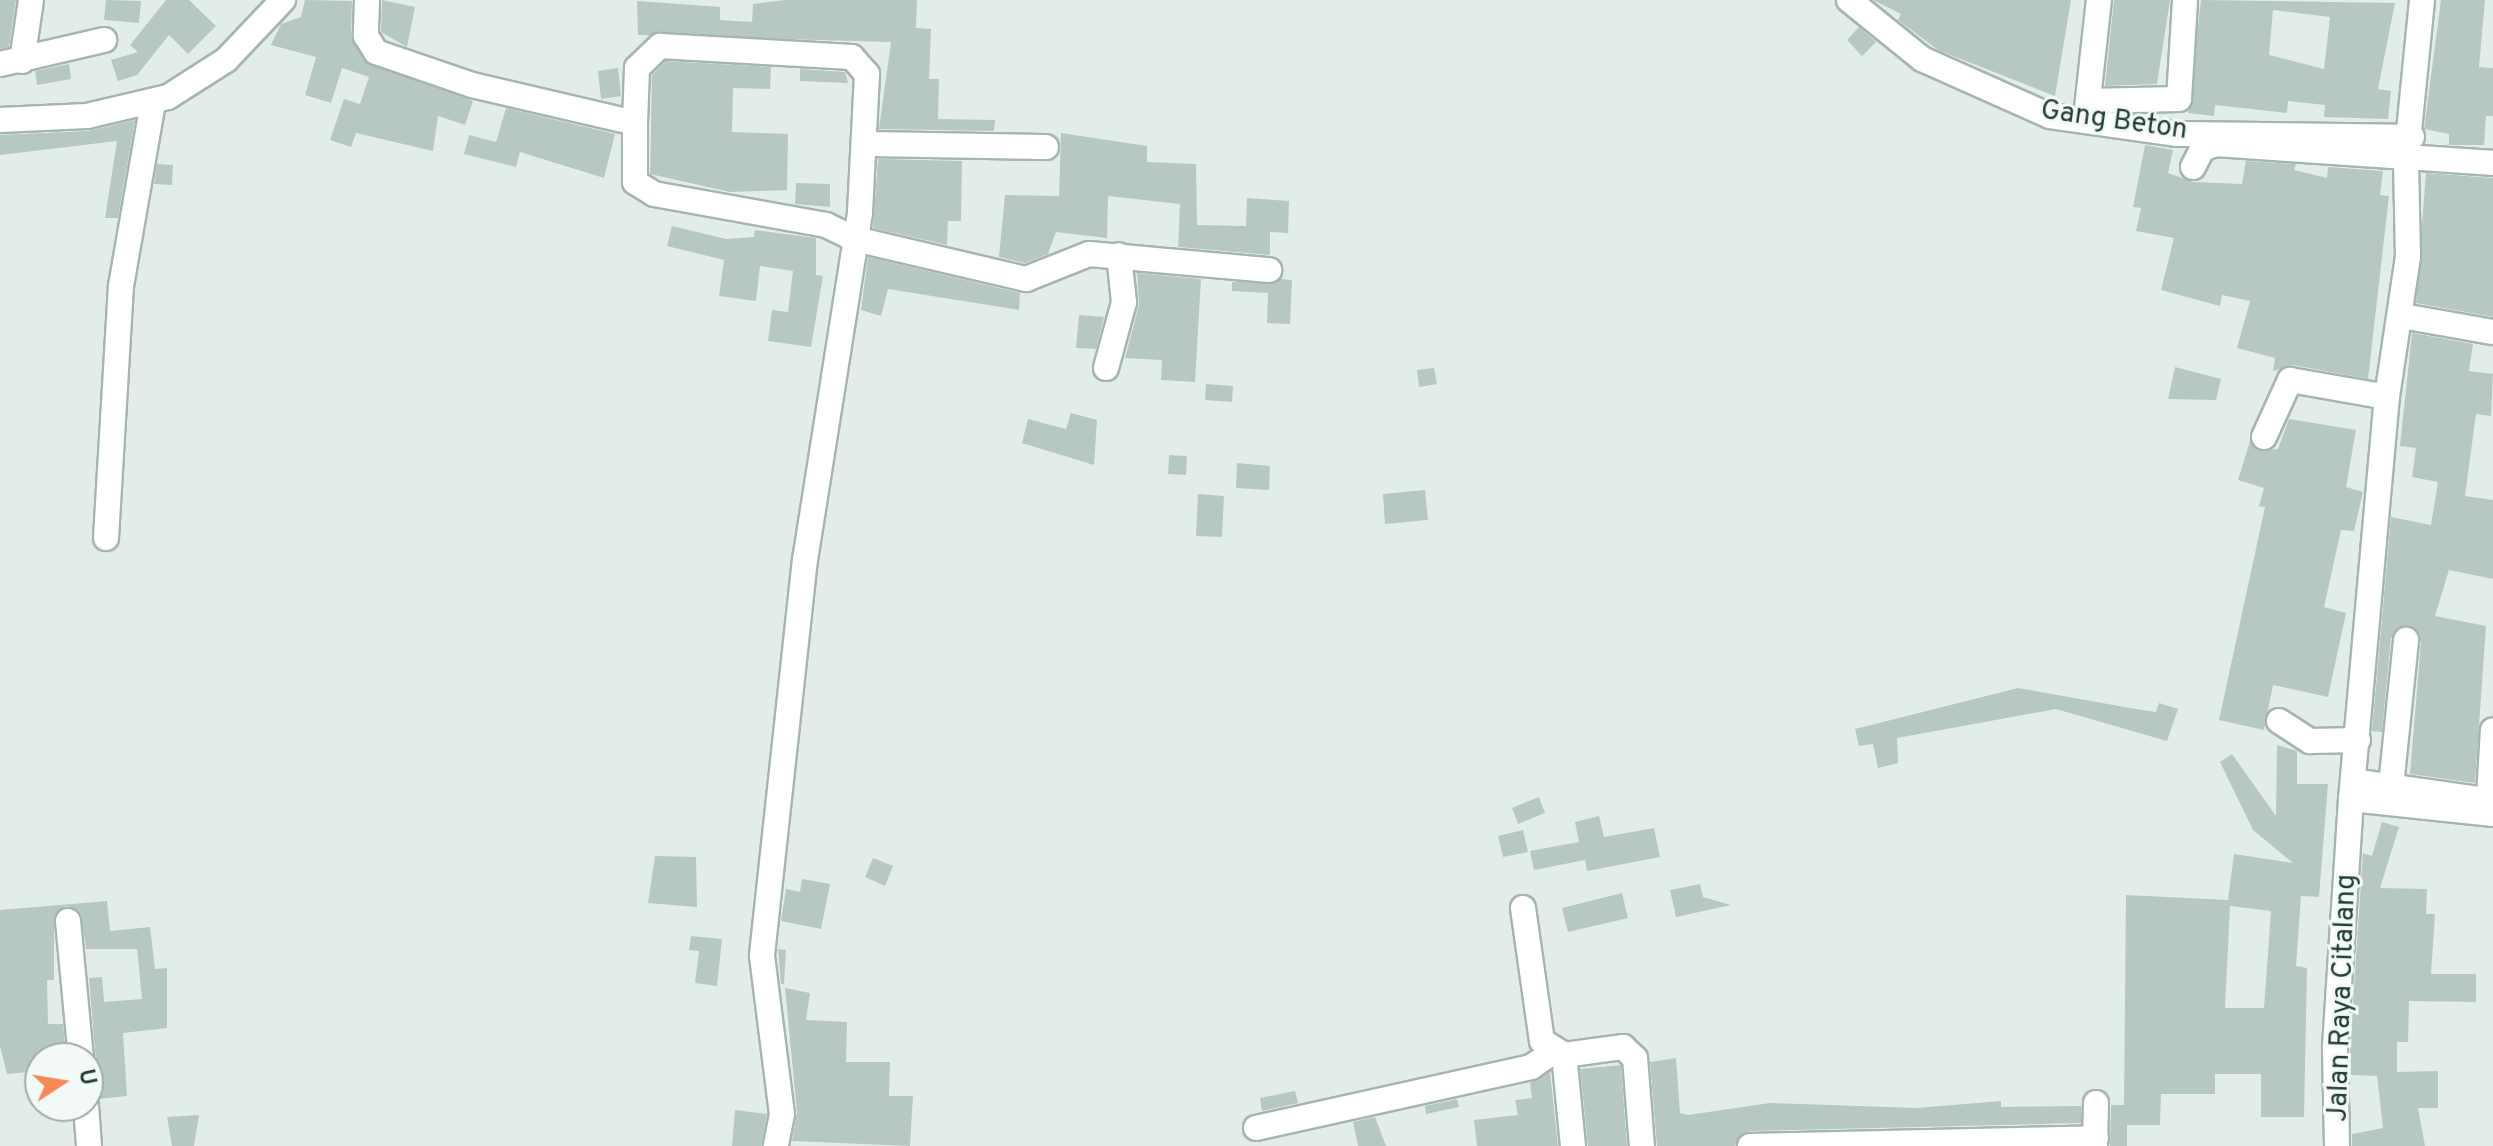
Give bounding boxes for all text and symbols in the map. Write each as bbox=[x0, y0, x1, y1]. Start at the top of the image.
street label: Gang Beton bbox=[2038, 94, 2190, 148]
street label: Jalan Raya Citalang bbox=[2322, 873, 2364, 1123]
north arrow bbox=[24, 1042, 104, 1122]
text: U bbox=[71, 1067, 101, 1088]

